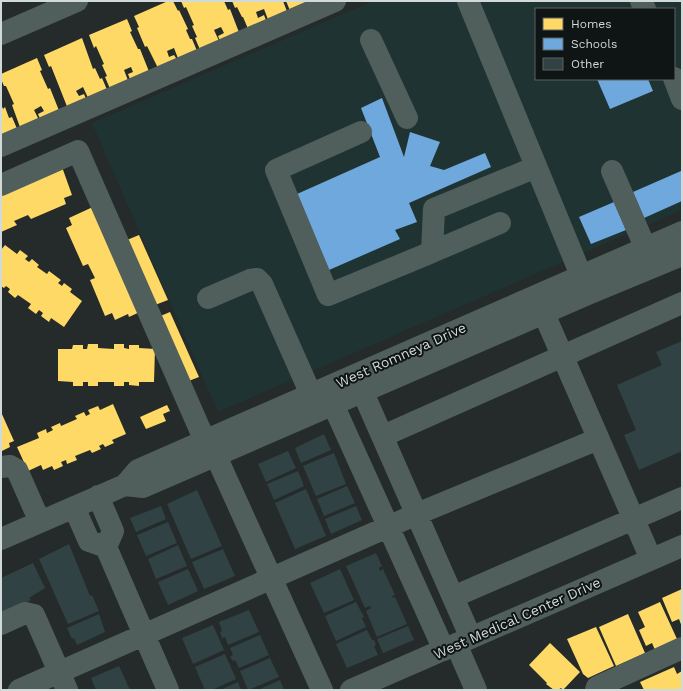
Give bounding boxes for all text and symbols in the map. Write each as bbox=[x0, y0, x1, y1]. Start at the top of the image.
legend bbox=[535, 8, 675, 80]
text: Homes bbox=[571, 17, 612, 31]
text: Schools bbox=[571, 37, 617, 51]
text: Other bbox=[571, 57, 604, 71]
street label: West Romneya Drive bbox=[334, 319, 468, 391]
street label: West Medical Center Drive bbox=[431, 574, 603, 662]

